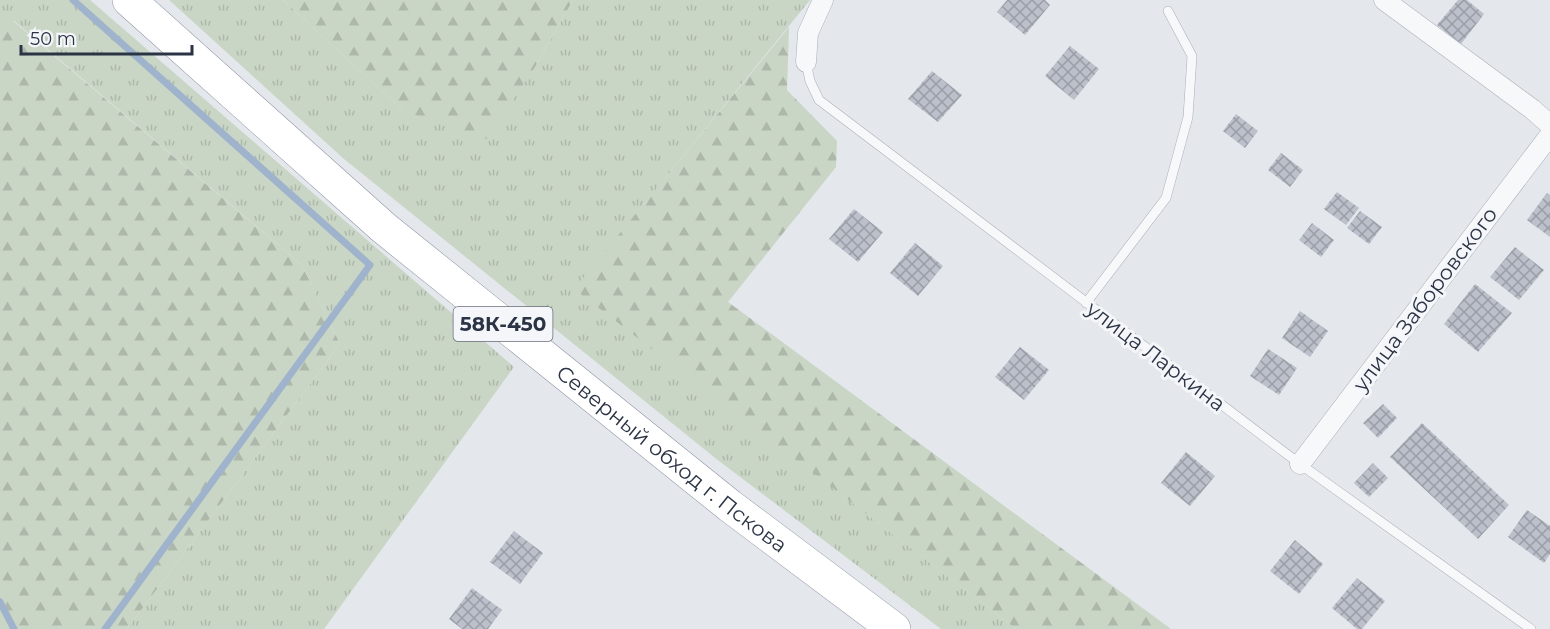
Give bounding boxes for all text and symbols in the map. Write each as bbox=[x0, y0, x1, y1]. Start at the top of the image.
scale bar bbox=[21, 18, 192, 56]
text: 50 m bbox=[30, 28, 76, 50]
street label: улица Заборовского bbox=[1347, 202, 1502, 397]
street label: улица Ларкина bbox=[1081, 295, 1230, 416]
road number: 58К-450 bbox=[454, 307, 552, 341]
street label: Северный обход г. Пскова bbox=[552, 360, 792, 557]

